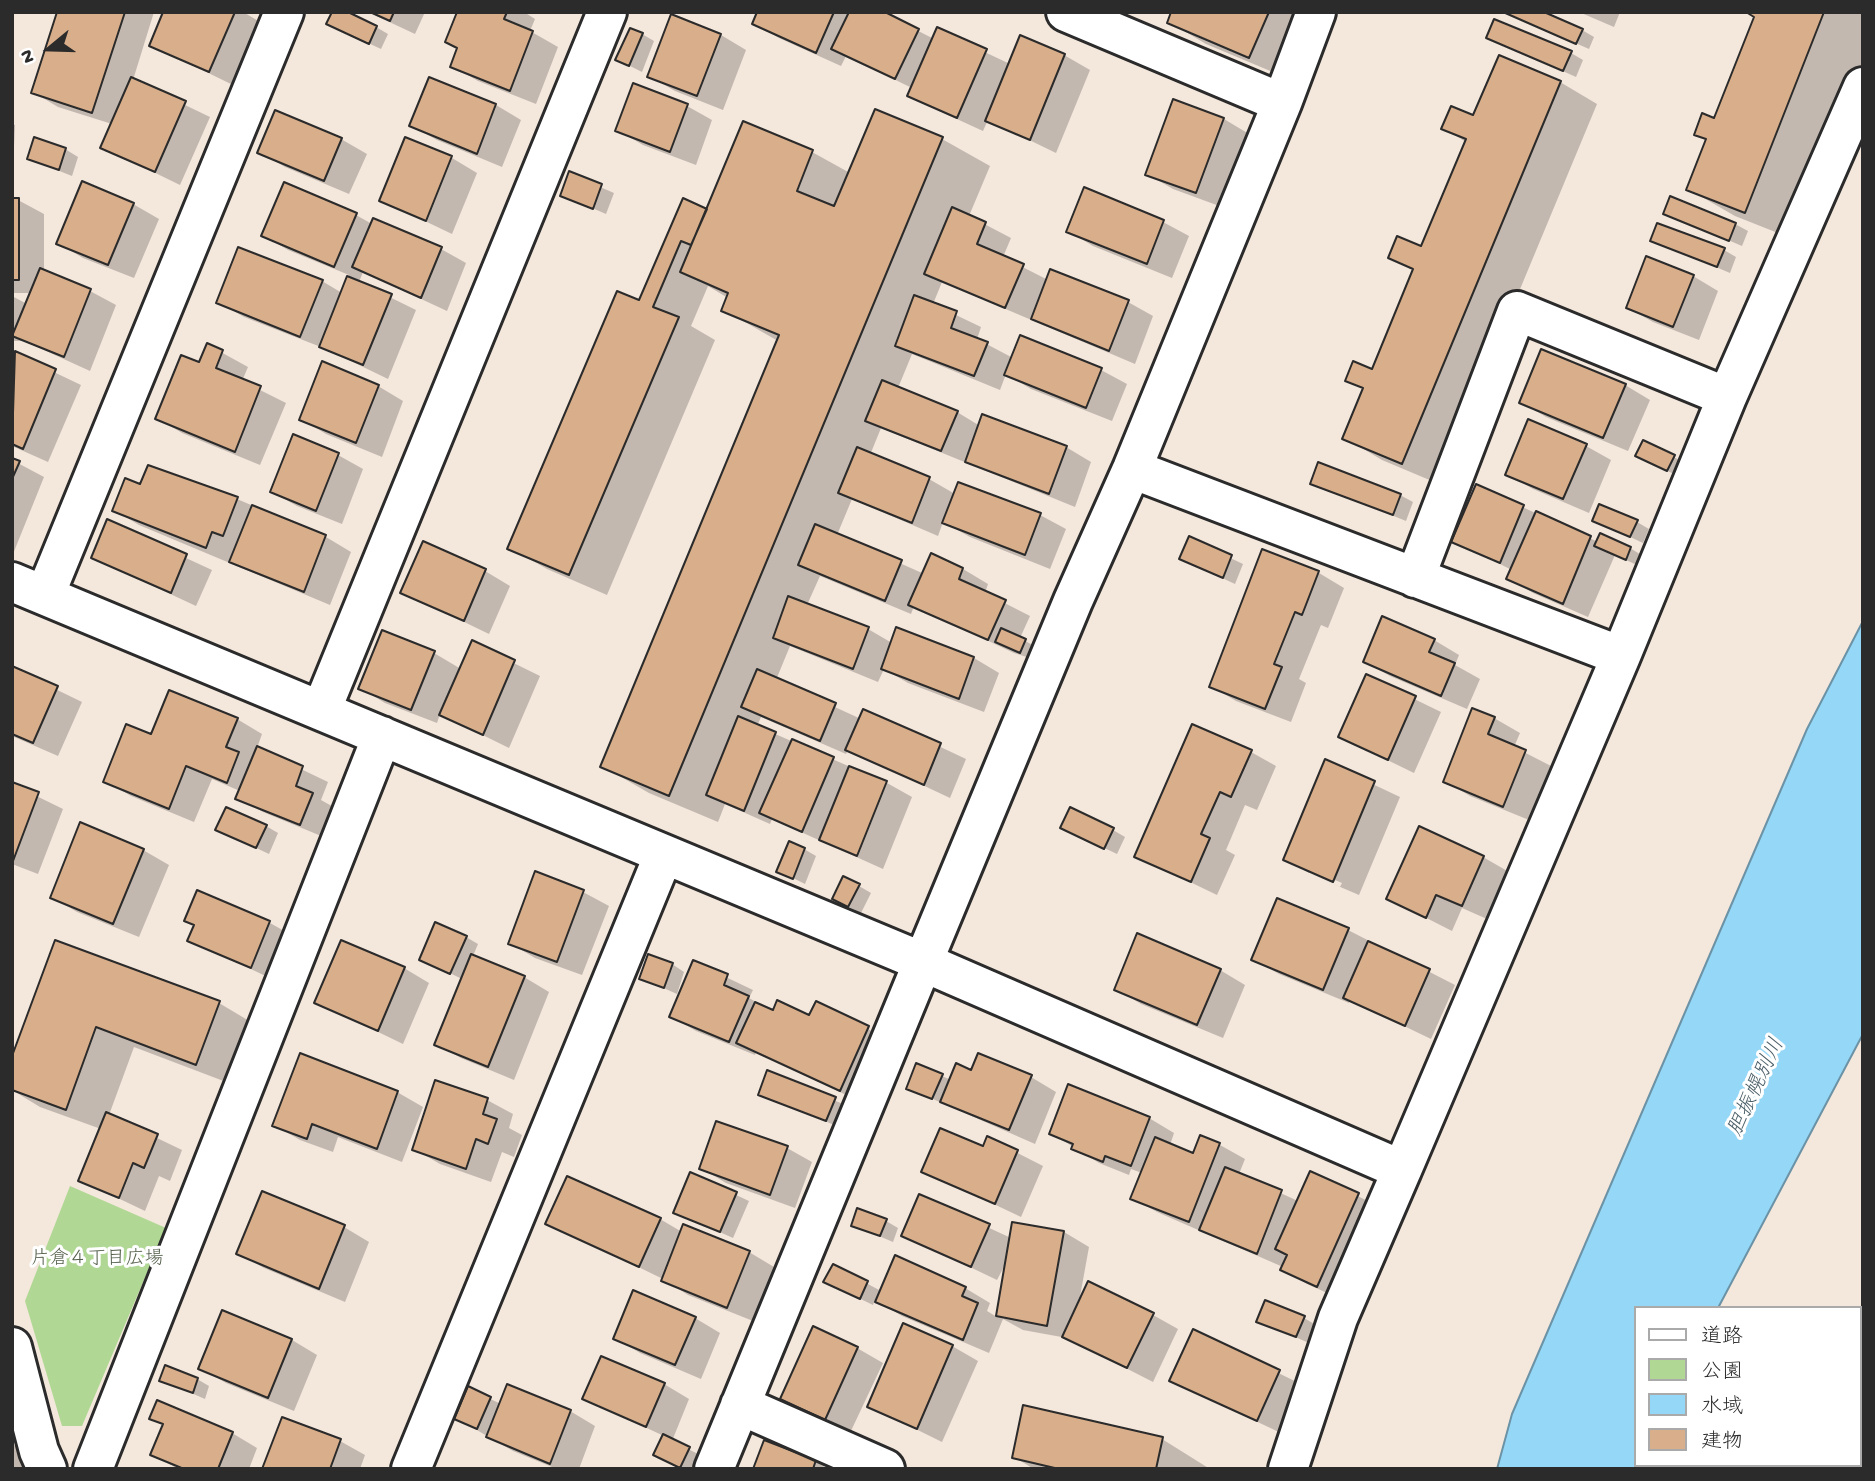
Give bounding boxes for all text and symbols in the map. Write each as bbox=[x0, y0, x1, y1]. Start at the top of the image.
north arrow bbox=[14, 14, 84, 84]
text: N bbox=[16, 46, 42, 66]
water label: 胆振幌別川 bbox=[1724, 1035, 1792, 1141]
park label: 片倉４丁目広場 bbox=[31, 1249, 163, 1271]
legend bbox=[1633, 1306, 1861, 1467]
text: 道路 bbox=[1701, 1326, 1743, 1351]
text: 公園 bbox=[1701, 1361, 1743, 1386]
text: 水域 bbox=[1701, 1396, 1743, 1421]
text: 建物 bbox=[1701, 1431, 1743, 1456]

